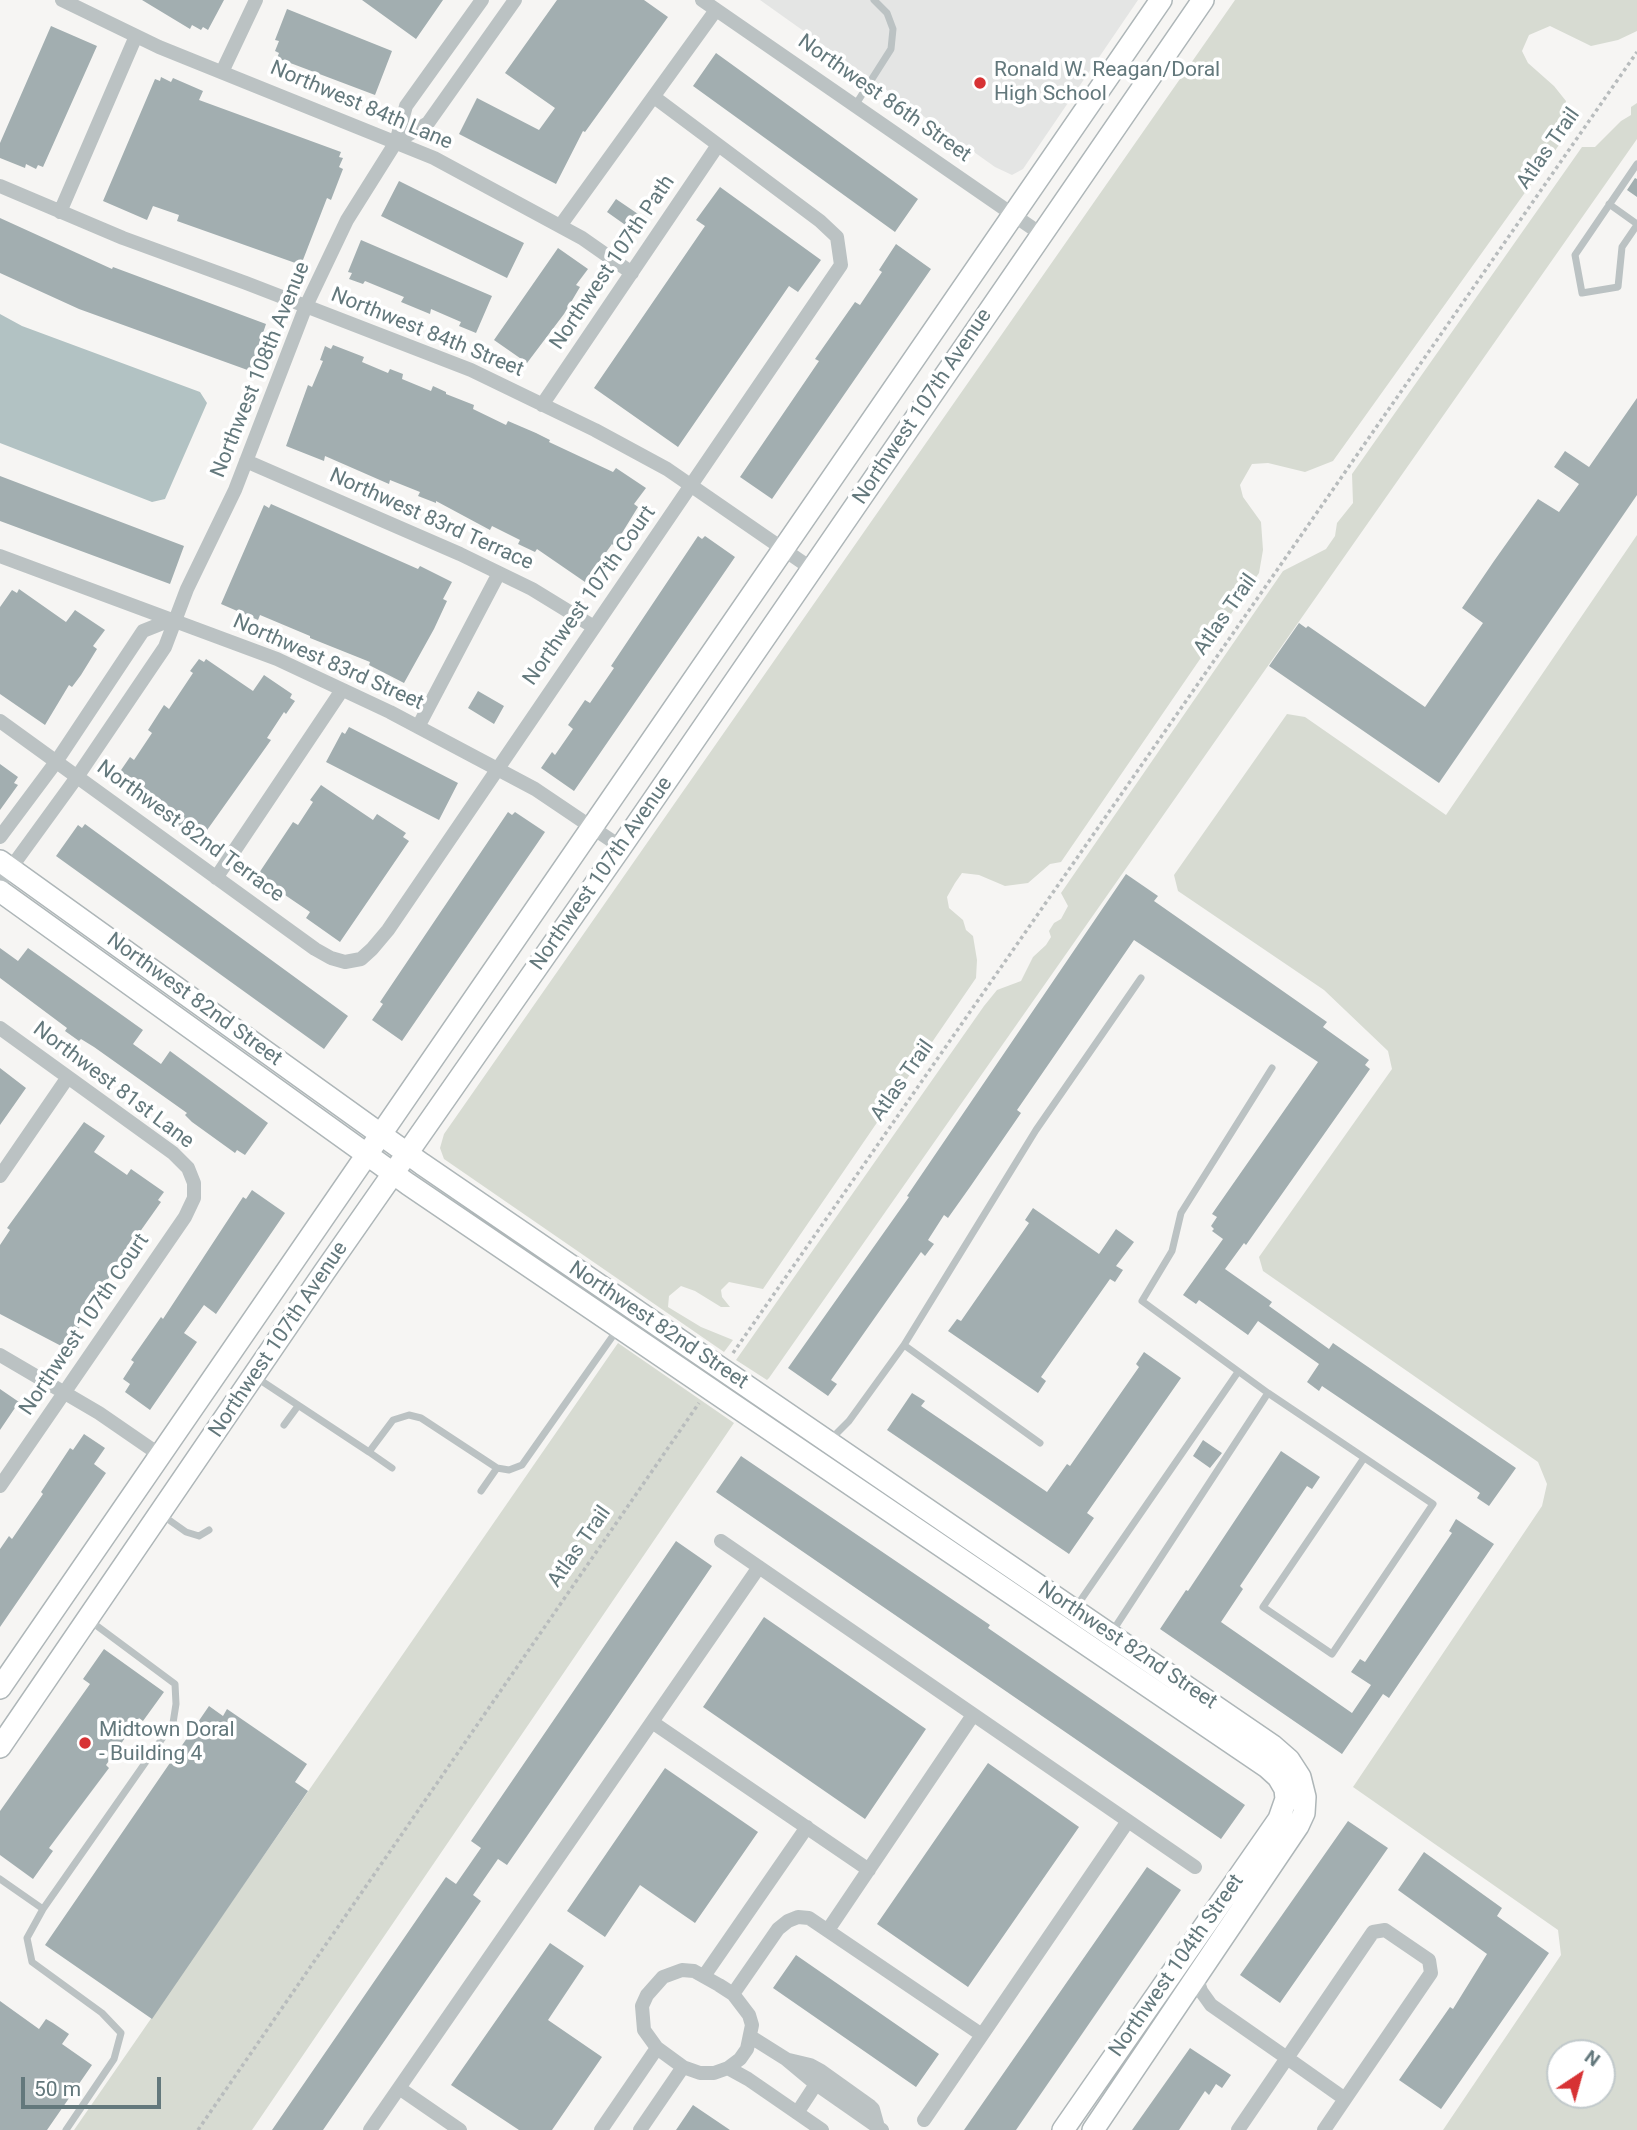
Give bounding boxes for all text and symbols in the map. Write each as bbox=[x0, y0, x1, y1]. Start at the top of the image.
street label: Northwest 86th Street bbox=[793, 30, 975, 168]
street label: Northwest 84th Lane bbox=[266, 56, 456, 156]
place label: Ronald W. Reagan/Doral High School bbox=[994, 58, 1220, 108]
marker: Ronald W. Reagan/Doral High School bbox=[972, 75, 988, 91]
street label: Atlas Trail bbox=[1512, 104, 1586, 194]
street label: Northwest 107th Path bbox=[545, 171, 681, 355]
street label: Northwest 108th Avenue bbox=[206, 258, 316, 482]
street label: Northwest 84th Street bbox=[327, 283, 527, 383]
street label: Northwest 107th Avenue bbox=[848, 304, 998, 510]
street label: Northwest 83rd Terrace bbox=[325, 464, 537, 576]
street label: Northwest 107th Court bbox=[518, 501, 662, 691]
street label: Atlas Trail bbox=[1189, 570, 1263, 660]
street label: Northwest 83rd Street bbox=[229, 610, 427, 716]
street label: Northwest 82nd Terrace bbox=[92, 756, 288, 908]
street label: Northwest 107th Avenue bbox=[526, 772, 678, 976]
street label: Northwest 82nd Street bbox=[101, 928, 287, 1072]
street label: Northwest 81st Lane bbox=[28, 1017, 198, 1155]
street label: Atlas Trail bbox=[866, 1036, 940, 1126]
street label: Northwest 107th Court bbox=[15, 1229, 155, 1421]
street label: Northwest 107th Avenue bbox=[204, 1237, 354, 1443]
street label: Northwest 82nd Street bbox=[564, 1257, 752, 1395]
street label: Atlas Trail bbox=[543, 1502, 617, 1592]
street label: Northwest 82nd Street bbox=[1033, 1577, 1221, 1715]
place label: Midtown Doral - Building 4 bbox=[99, 1718, 235, 1768]
marker: Midtown Doral - Building 4 bbox=[77, 1735, 93, 1751]
street label: Northwest 104th Street bbox=[1104, 1870, 1250, 2062]
north arrow bbox=[1546, 2039, 1616, 2109]
text: N bbox=[1580, 2045, 1605, 2071]
scale bar bbox=[24, 2064, 164, 2108]
text: 50 m bbox=[34, 2077, 81, 2101]

